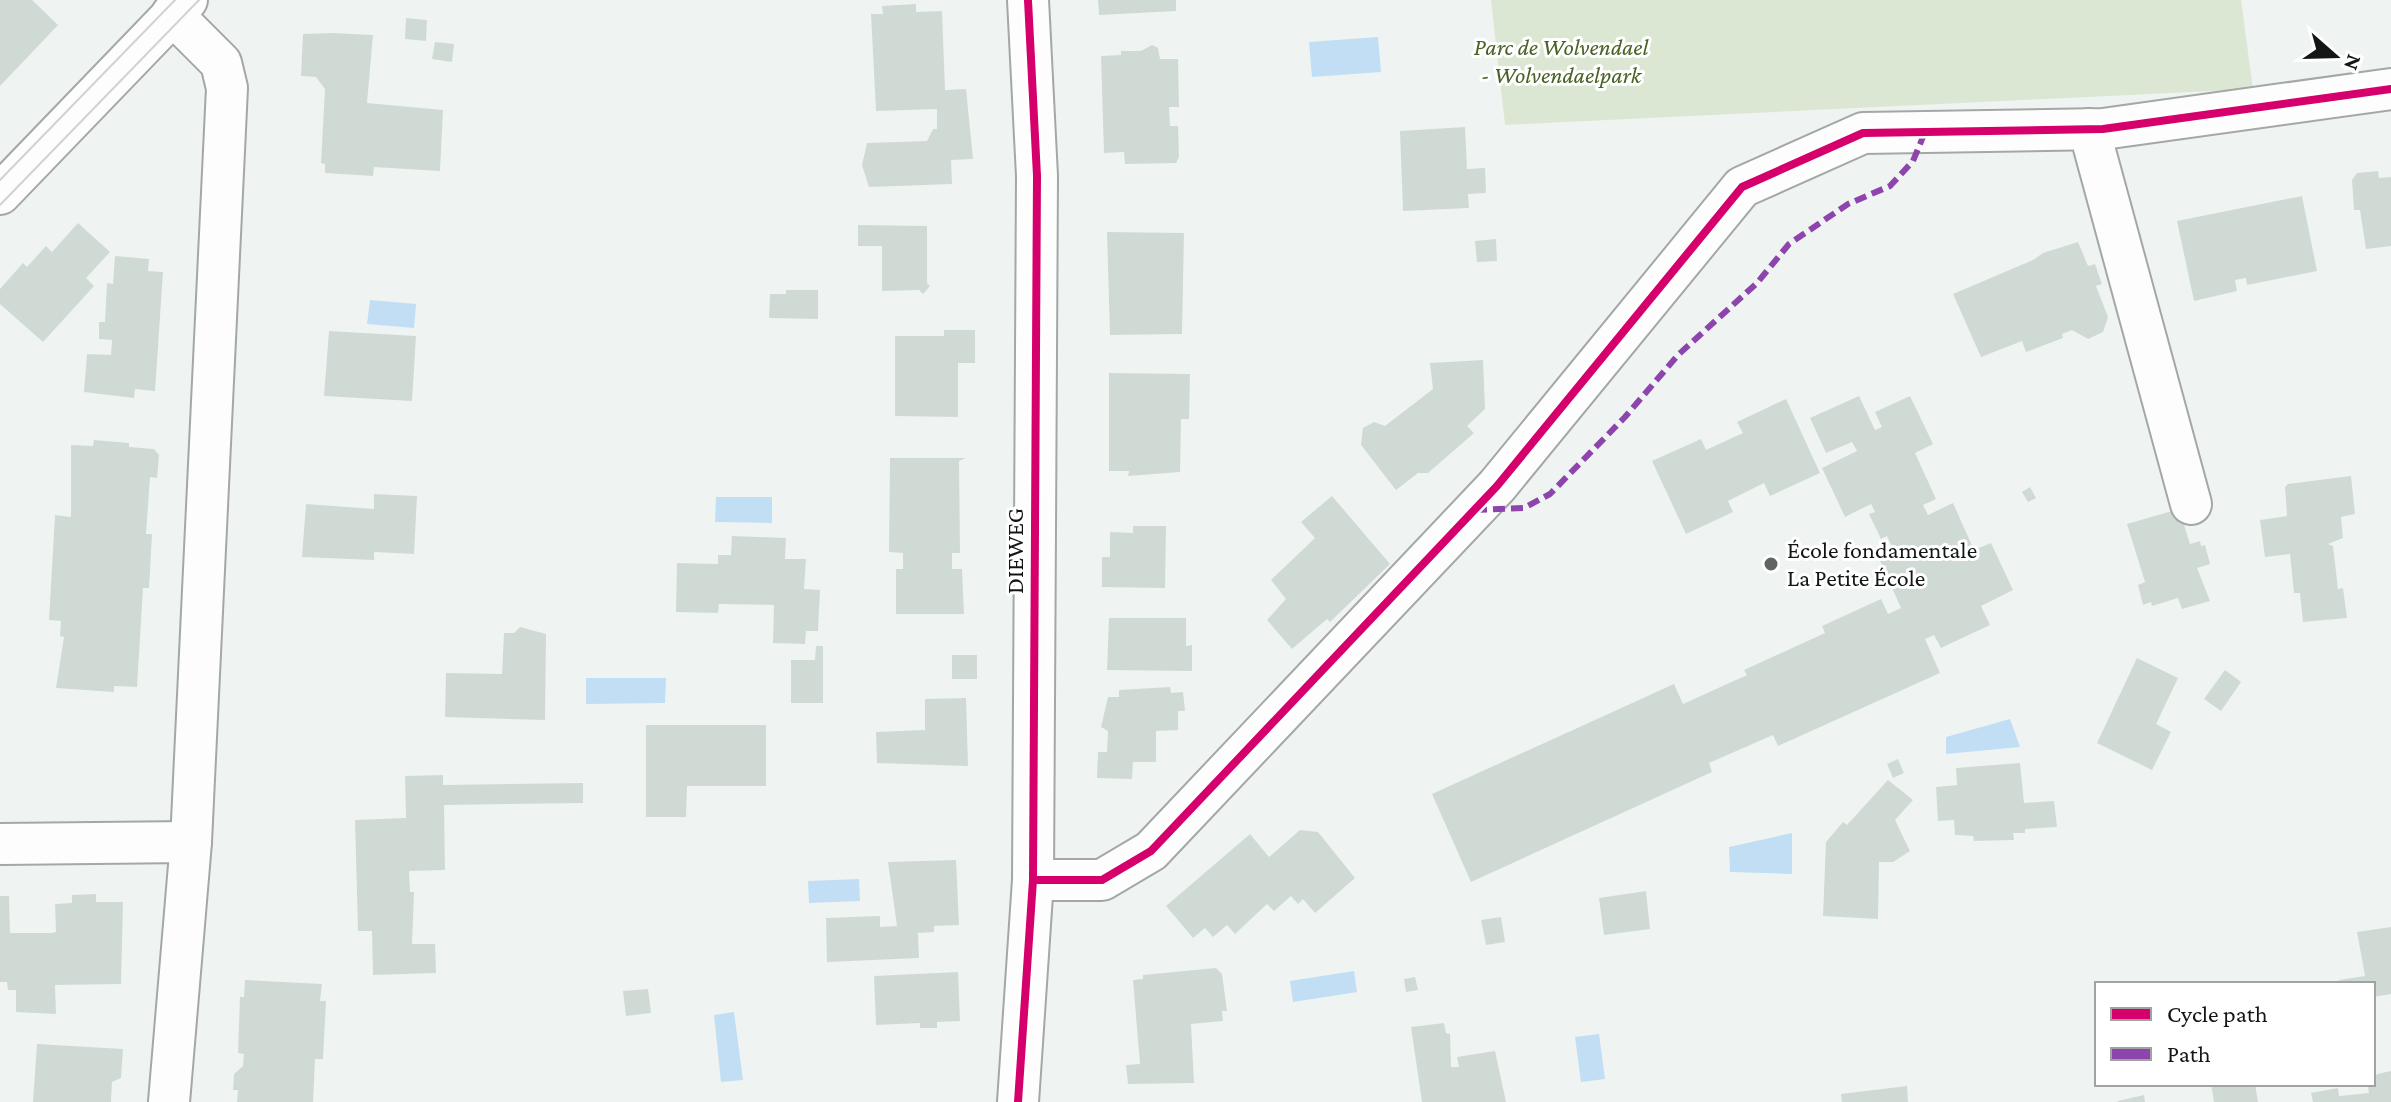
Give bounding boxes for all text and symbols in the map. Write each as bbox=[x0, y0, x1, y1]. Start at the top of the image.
north arrow bbox=[2295, 16, 2375, 96]
park label: Parc de Wolvendael - Wolvendaelpark bbox=[1474, 33, 1649, 88]
text: N bbox=[2339, 51, 2368, 74]
street label: DIEWEG bbox=[1001, 508, 1028, 594]
place label: École fondamentale La Petite École bbox=[1787, 536, 1977, 591]
marker: École fondamentale La Petite École bbox=[1762, 555, 1780, 573]
legend bbox=[2095, 982, 2375, 1086]
text: Cycle path bbox=[2167, 1000, 2268, 1027]
text: Path bbox=[2167, 1040, 2211, 1067]

